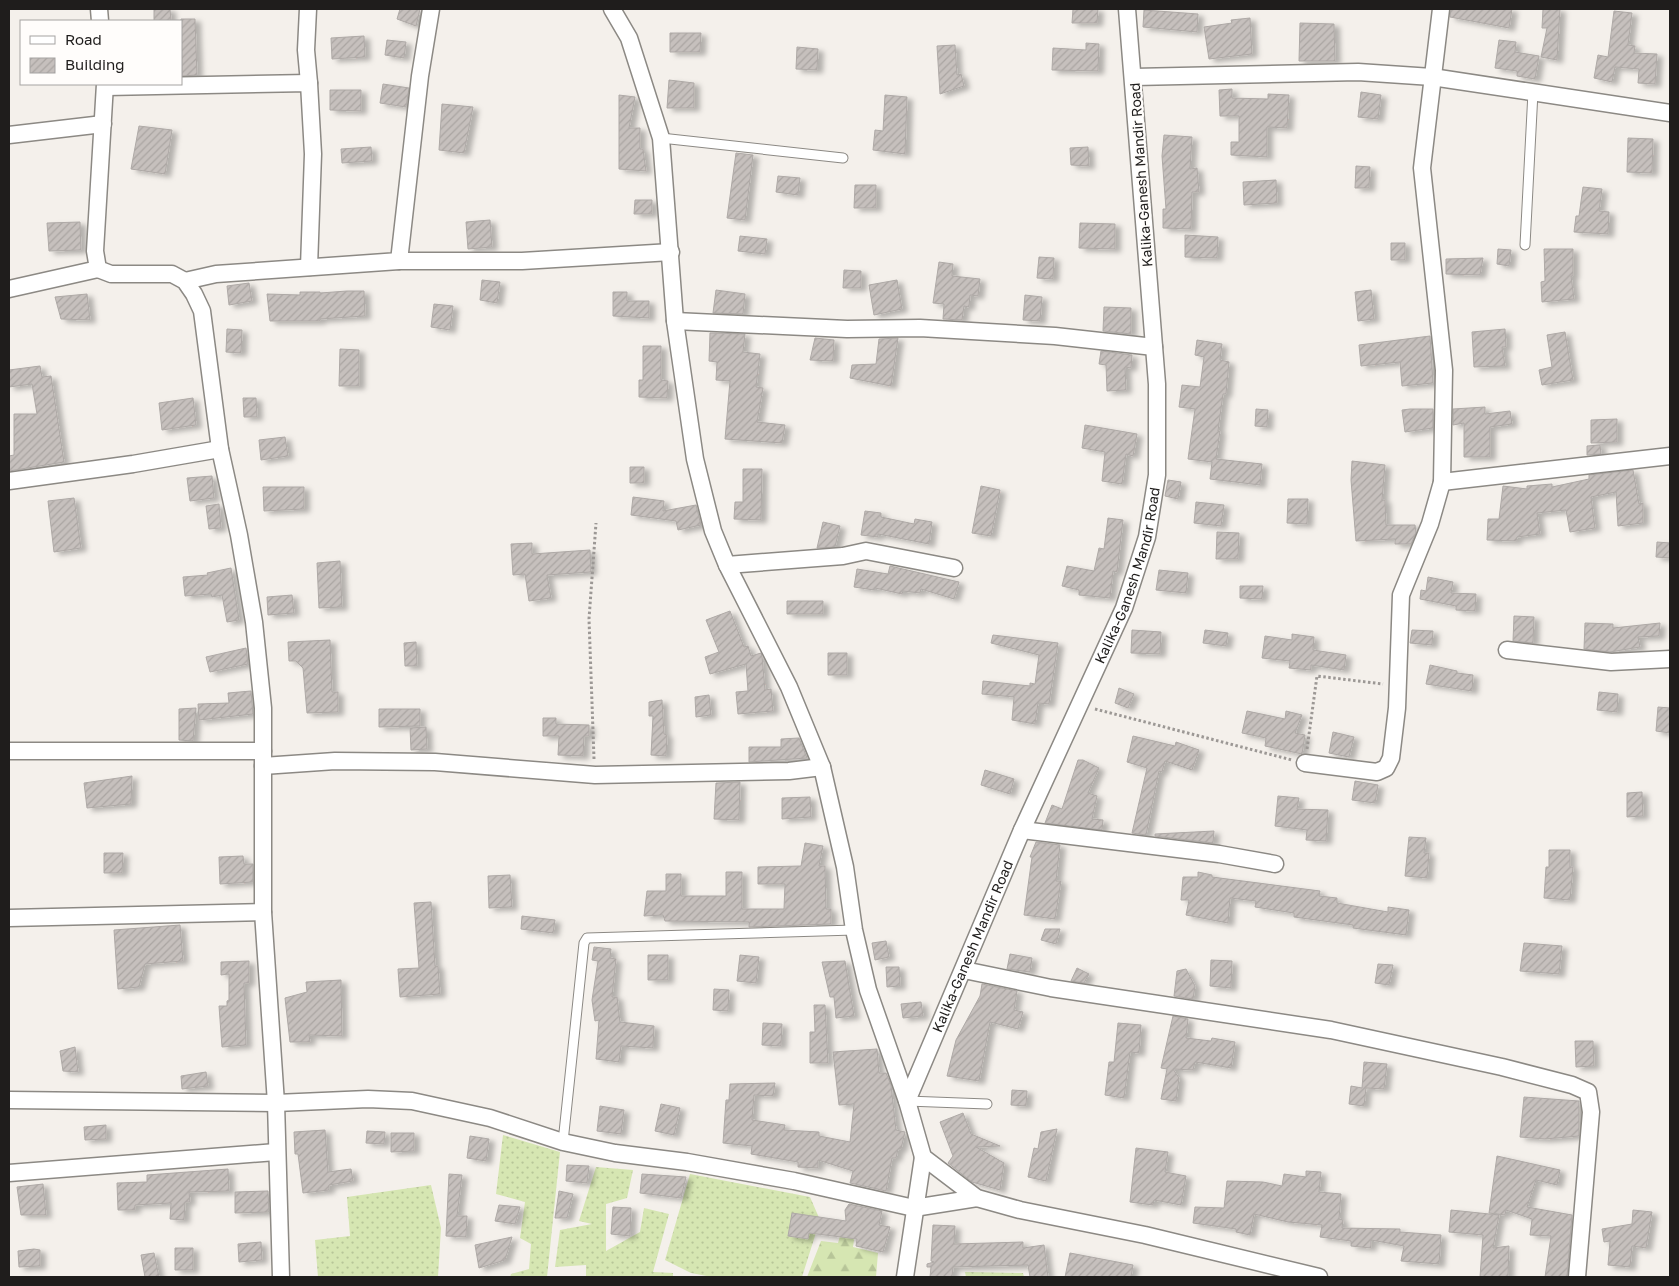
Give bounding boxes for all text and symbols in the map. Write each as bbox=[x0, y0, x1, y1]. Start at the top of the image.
legend bbox=[20, 20, 182, 85]
text: Road bbox=[65, 30, 102, 48]
text: Building bbox=[65, 55, 125, 73]
street label: Kalika-Ganesh Mandir Road bbox=[1126, 82, 1155, 268]
street label: Kalika-Ganesh Mandir Road bbox=[1091, 486, 1163, 666]
street label: Kalika-Ganesh Mandir Road bbox=[928, 858, 1016, 1035]

